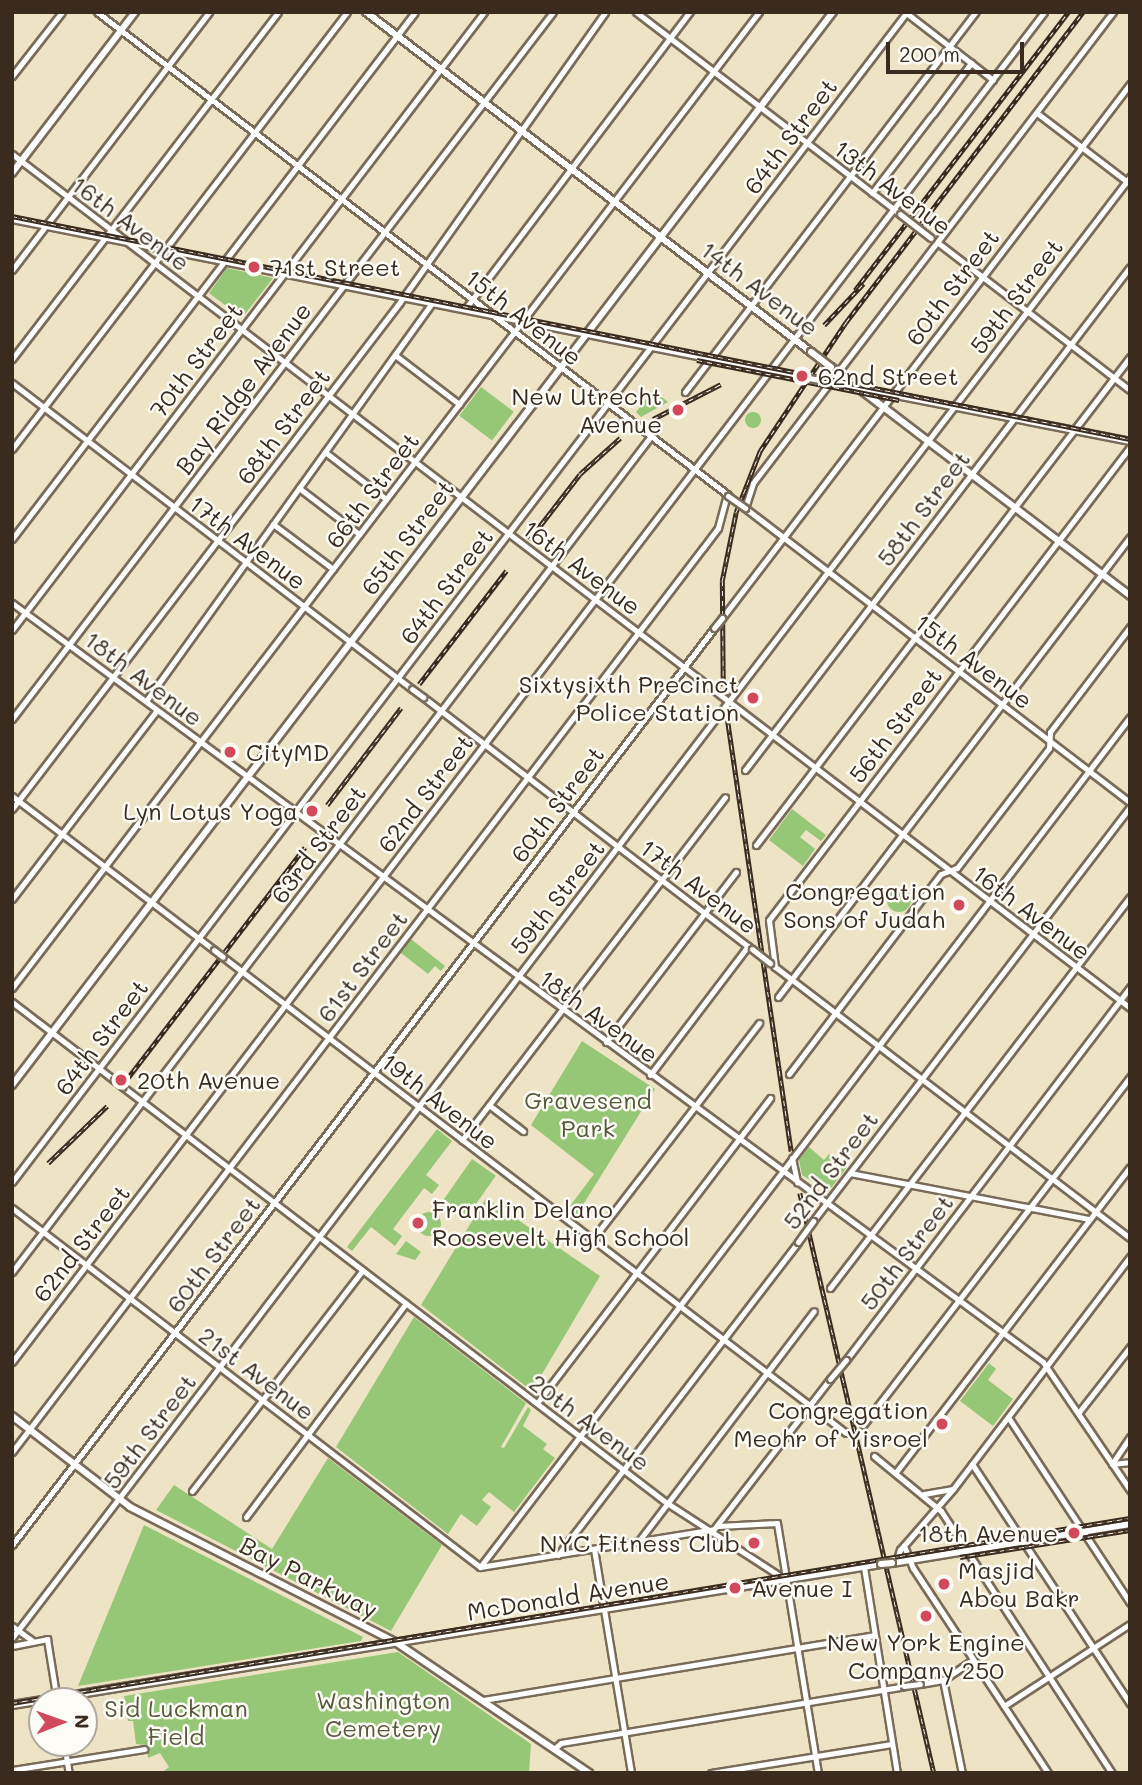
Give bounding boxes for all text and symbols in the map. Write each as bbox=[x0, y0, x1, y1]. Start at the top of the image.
scale bar bbox=[890, 28, 1028, 72]
text: 200 m bbox=[899, 40, 960, 67]
street label: 64th Street bbox=[737, 73, 843, 199]
street label: 13th Avenue bbox=[829, 133, 957, 241]
street label: 16th Avenue bbox=[66, 169, 196, 277]
street label: 60th Street bbox=[899, 223, 1005, 351]
street label: 59th Street bbox=[963, 233, 1069, 359]
street label: 14th Avenue bbox=[696, 234, 824, 342]
place label: 71st Street bbox=[270, 253, 400, 281]
marker: 71st Street bbox=[244, 257, 264, 277]
street label: 15th Avenue bbox=[460, 263, 588, 371]
street label: Bay Ridge Avenue bbox=[169, 296, 317, 480]
street label: 70th Street bbox=[143, 297, 249, 423]
place label: 62nd Street bbox=[818, 362, 958, 390]
street label: 68th Street bbox=[230, 363, 336, 489]
marker: 62nd Street bbox=[792, 366, 812, 386]
place label: New Utrecht Avenue bbox=[511, 382, 662, 438]
marker: New Utrecht Avenue bbox=[668, 400, 688, 420]
street label: 66th Street bbox=[319, 427, 425, 553]
street label: 58th Street bbox=[870, 445, 976, 571]
street label: 65th Street bbox=[354, 474, 460, 600]
street label: 17th Avenue bbox=[184, 489, 312, 595]
street label: 16th Avenue bbox=[517, 513, 647, 621]
street label: 64th Street bbox=[393, 523, 499, 649]
street label: 15th Avenue bbox=[910, 608, 1038, 714]
street label: 18th Avenue bbox=[79, 624, 209, 732]
street label: 56th Street bbox=[842, 662, 948, 788]
place label: Sixtysixth Precinct Police Station bbox=[519, 670, 739, 726]
marker: Sixtysixth Precinct Police Station bbox=[745, 690, 761, 706]
street label: 62nd Street bbox=[371, 728, 479, 858]
place label: CityMD bbox=[246, 738, 329, 766]
street label: 60th Street bbox=[504, 740, 610, 868]
marker: CityMD bbox=[220, 742, 240, 762]
street label: 63rd Street bbox=[264, 779, 372, 909]
place label: Lyn Lotus Yoga bbox=[123, 797, 298, 825]
marker: Lyn Lotus Yoga bbox=[304, 803, 320, 819]
street label: 17th Avenue bbox=[635, 833, 763, 939]
street label: 59th Street bbox=[504, 834, 610, 960]
street label: 16th Avenue bbox=[967, 858, 1097, 966]
place label: Congregation Sons of Judah bbox=[783, 877, 945, 933]
marker: Congregation Sons of Judah bbox=[951, 897, 967, 913]
street label: 61st Street bbox=[311, 905, 413, 1027]
street label: 18th Avenue bbox=[534, 963, 664, 1069]
street label: 64th Street bbox=[48, 974, 154, 1100]
street label: 19th Avenue bbox=[376, 1047, 504, 1155]
place label: 20th Avenue bbox=[137, 1066, 280, 1094]
marker: 20th Avenue bbox=[111, 1070, 131, 1090]
park label: Gravesend Park bbox=[524, 1086, 652, 1142]
street label: 52nd Street bbox=[776, 1105, 884, 1235]
street label: 62nd Street bbox=[26, 1179, 136, 1307]
street label: 50th Street bbox=[853, 1189, 959, 1315]
street label: 60th Street bbox=[160, 1190, 266, 1318]
place label: Franklin Delano Roosevelt High School bbox=[432, 1195, 689, 1251]
marker: Franklin Delano Roosevelt High School bbox=[410, 1215, 426, 1231]
street label: 21st Avenue bbox=[194, 1320, 320, 1426]
street label: 20th Avenue bbox=[524, 1367, 656, 1477]
street label: 59th Street bbox=[96, 1368, 202, 1494]
place label: Congregation Meohr of Yisroel bbox=[733, 1396, 928, 1452]
marker: Congregation Meohr of Yisroel bbox=[934, 1416, 950, 1432]
place label: 18th Avenue bbox=[918, 1519, 1058, 1547]
marker: 18th Avenue bbox=[1064, 1523, 1084, 1543]
place label: NYC Fitness Club bbox=[540, 1529, 740, 1557]
street label: Bay Parkway bbox=[235, 1530, 383, 1624]
marker: NYC Fitness Club bbox=[746, 1535, 762, 1551]
place label: Masjid Abou Bakr bbox=[958, 1556, 1080, 1612]
street label: McDonald Avenue bbox=[465, 1566, 671, 1626]
place label: Avenue I bbox=[751, 1574, 852, 1602]
marker: Masjid Abou Bakr bbox=[936, 1576, 952, 1592]
marker: Avenue I bbox=[725, 1578, 745, 1598]
marker: New York Engine Company 250 bbox=[918, 1608, 934, 1624]
place label: New York Engine Company 250 bbox=[827, 1628, 1025, 1684]
park label: Washington Cemetery bbox=[316, 1686, 450, 1742]
north arrow bbox=[28, 1687, 98, 1757]
park label: Sid Luckman Field bbox=[104, 1694, 248, 1750]
text: N bbox=[70, 1714, 95, 1729]

